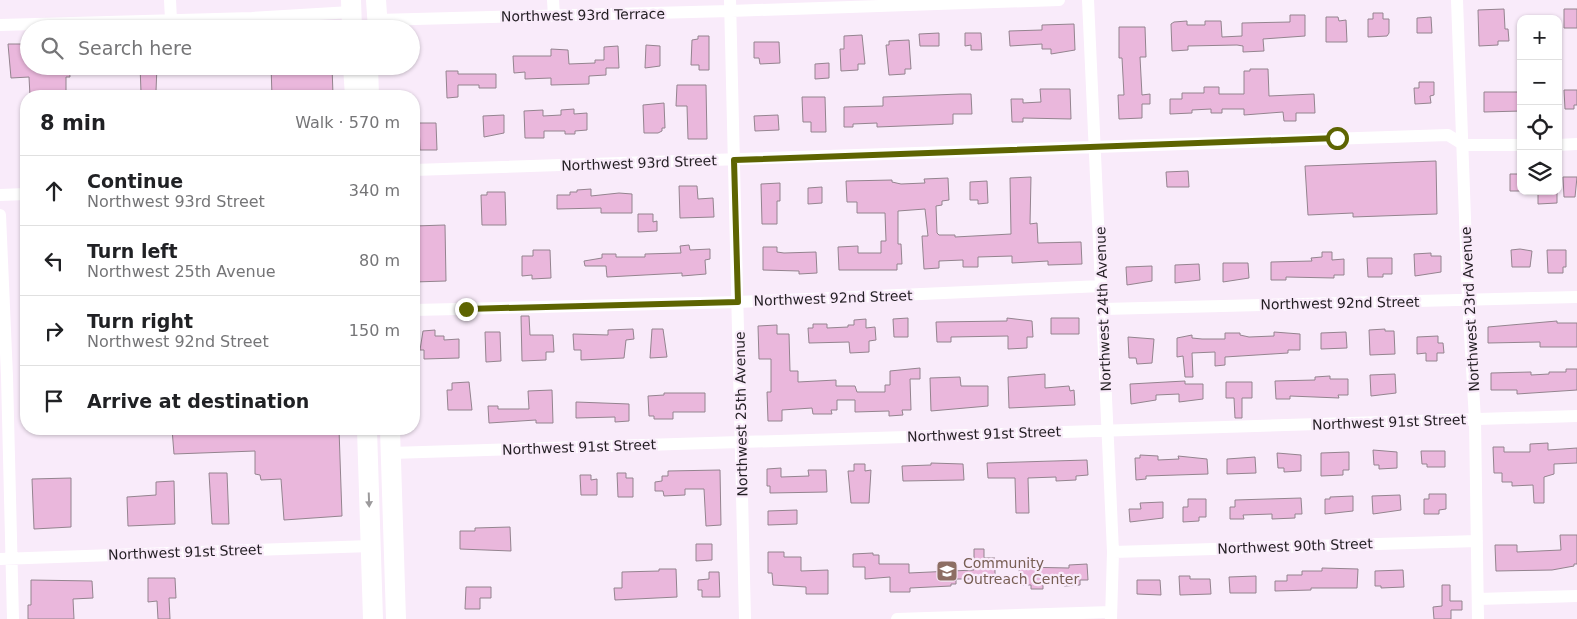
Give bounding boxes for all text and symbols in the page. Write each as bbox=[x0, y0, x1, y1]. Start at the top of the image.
street label: Northwest 93rd Terrace bbox=[501, 6, 665, 24]
map controls bbox=[1517, 15, 1562, 195]
button: + bbox=[1517, 15, 1562, 60]
search box bbox=[20, 20, 420, 75]
icon: search bbox=[38, 34, 66, 62]
text: Search here bbox=[78, 37, 192, 59]
button: − bbox=[1517, 60, 1562, 105]
button: locate bbox=[1517, 105, 1562, 150]
text: 8 min bbox=[40, 111, 106, 135]
text: Walk · 570 m bbox=[295, 113, 400, 132]
route start bbox=[1326, 127, 1349, 150]
button: layers bbox=[1517, 150, 1562, 195]
street label: Northwest 93rd Street bbox=[561, 152, 718, 174]
text: Continue bbox=[87, 170, 183, 192]
icon: ahead bbox=[40, 177, 68, 205]
text: 340 m bbox=[349, 181, 400, 200]
text: Northwest 93rd Street bbox=[87, 192, 265, 211]
street label: Northwest 24th Avenue bbox=[1092, 226, 1114, 392]
street label: Northwest 23rd Avenue bbox=[1458, 226, 1482, 392]
text: Turn left bbox=[87, 240, 178, 262]
icon: left bbox=[40, 247, 68, 275]
text: 80 m bbox=[359, 251, 400, 270]
text: Northwest 25th Avenue bbox=[87, 262, 276, 281]
street label: Northwest 92nd Street bbox=[753, 287, 913, 309]
street label: Northwest 92nd Street bbox=[1260, 294, 1420, 312]
route end bbox=[455, 298, 478, 321]
text: Turn right bbox=[87, 310, 193, 332]
icon: right bbox=[40, 317, 68, 345]
text: 150 m bbox=[349, 321, 400, 340]
street label: Northwest 25th Avenue bbox=[732, 331, 750, 497]
text: Northwest 92nd Street bbox=[87, 332, 269, 351]
icon: arrive bbox=[40, 387, 68, 415]
text: Arrive at destination bbox=[87, 390, 309, 412]
street label: Northwest 91st Street bbox=[1312, 411, 1467, 433]
street label: Northwest 91st Street bbox=[907, 423, 1062, 445]
street label: Northwest 91st Street bbox=[502, 436, 657, 458]
one-way arrow bbox=[365, 492, 373, 508]
street label: Northwest 90th Street bbox=[1217, 535, 1374, 557]
street label: Northwest 91st Street bbox=[108, 541, 263, 563]
place label: Community Outreach Center bbox=[963, 555, 1079, 587]
school or university icon: Community Outreach Center bbox=[935, 559, 959, 583]

